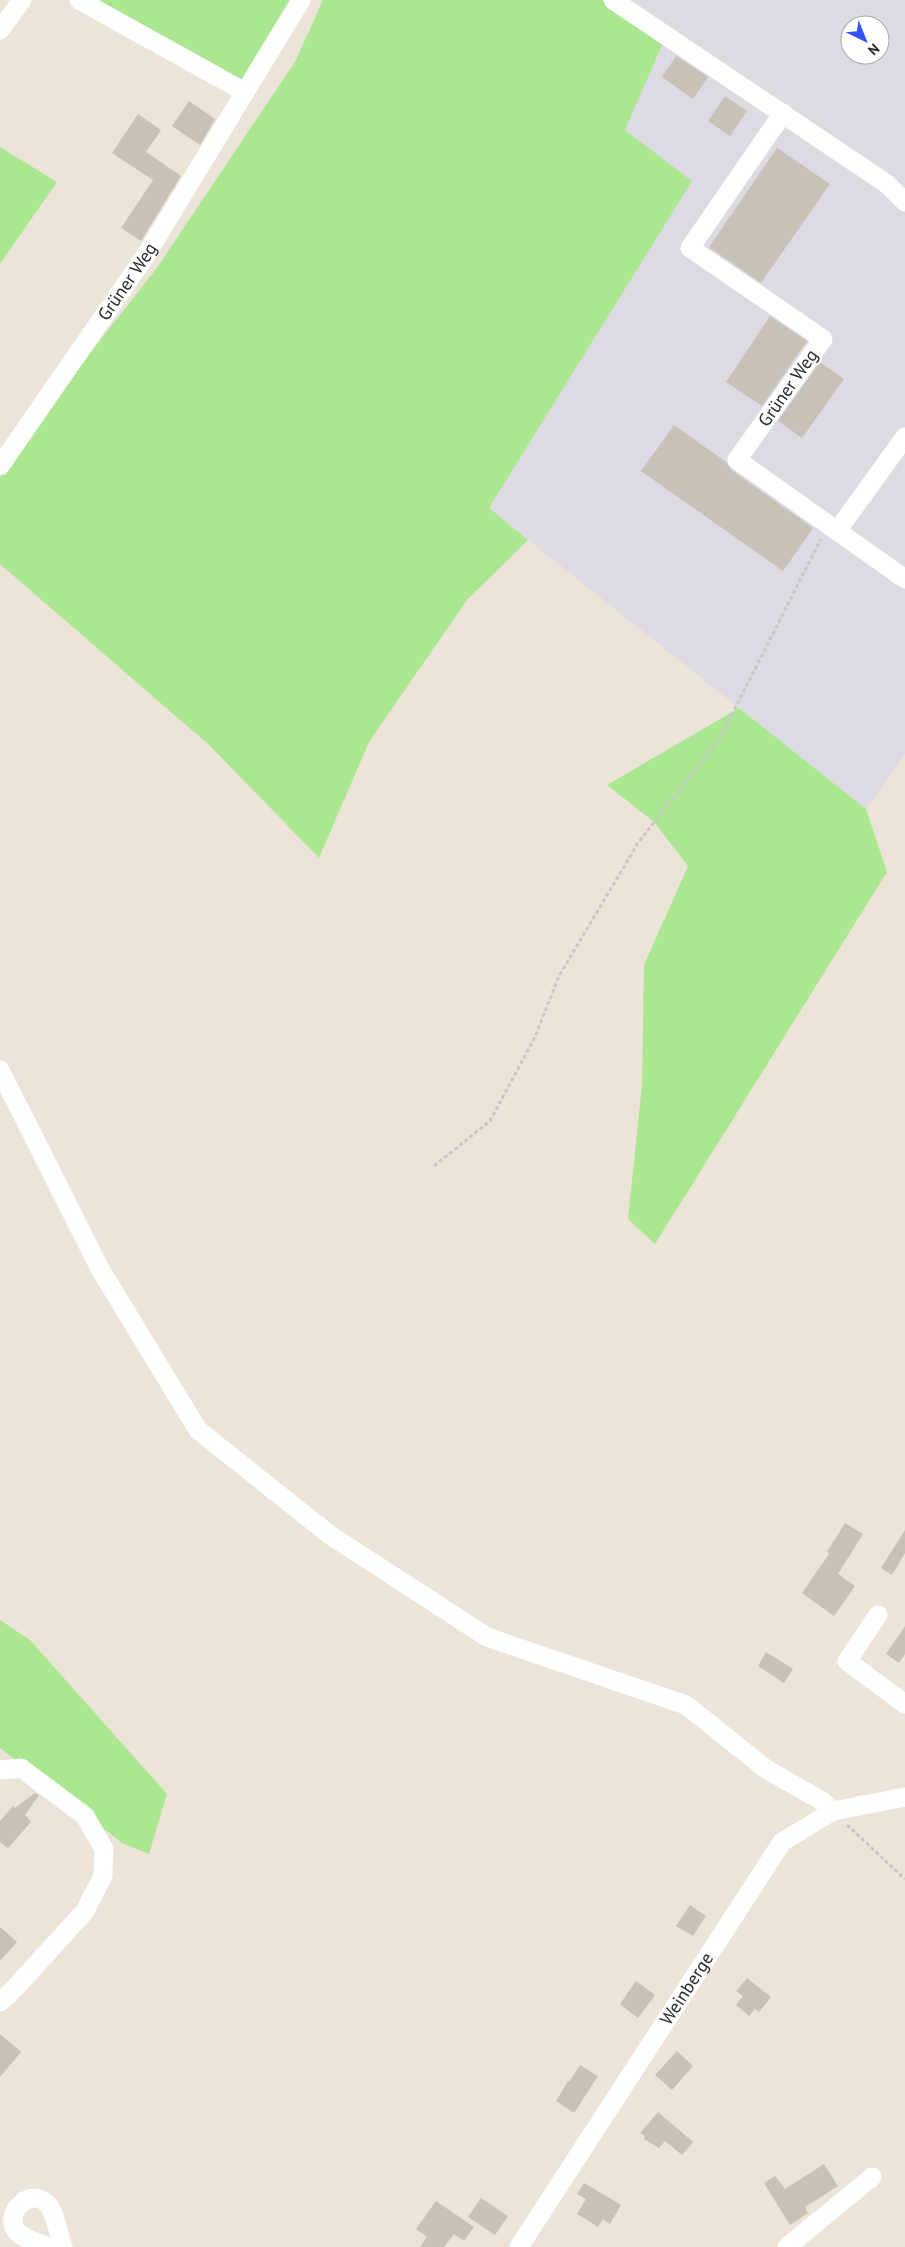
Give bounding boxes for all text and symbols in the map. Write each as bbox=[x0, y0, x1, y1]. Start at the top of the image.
north arrow bbox=[840, 15, 890, 65]
text: N bbox=[864, 40, 883, 59]
street label: Grüner Weg bbox=[92, 238, 162, 325]
street label: Grüner Weg bbox=[753, 345, 823, 431]
street label: Weinberge bbox=[654, 1948, 718, 2029]

